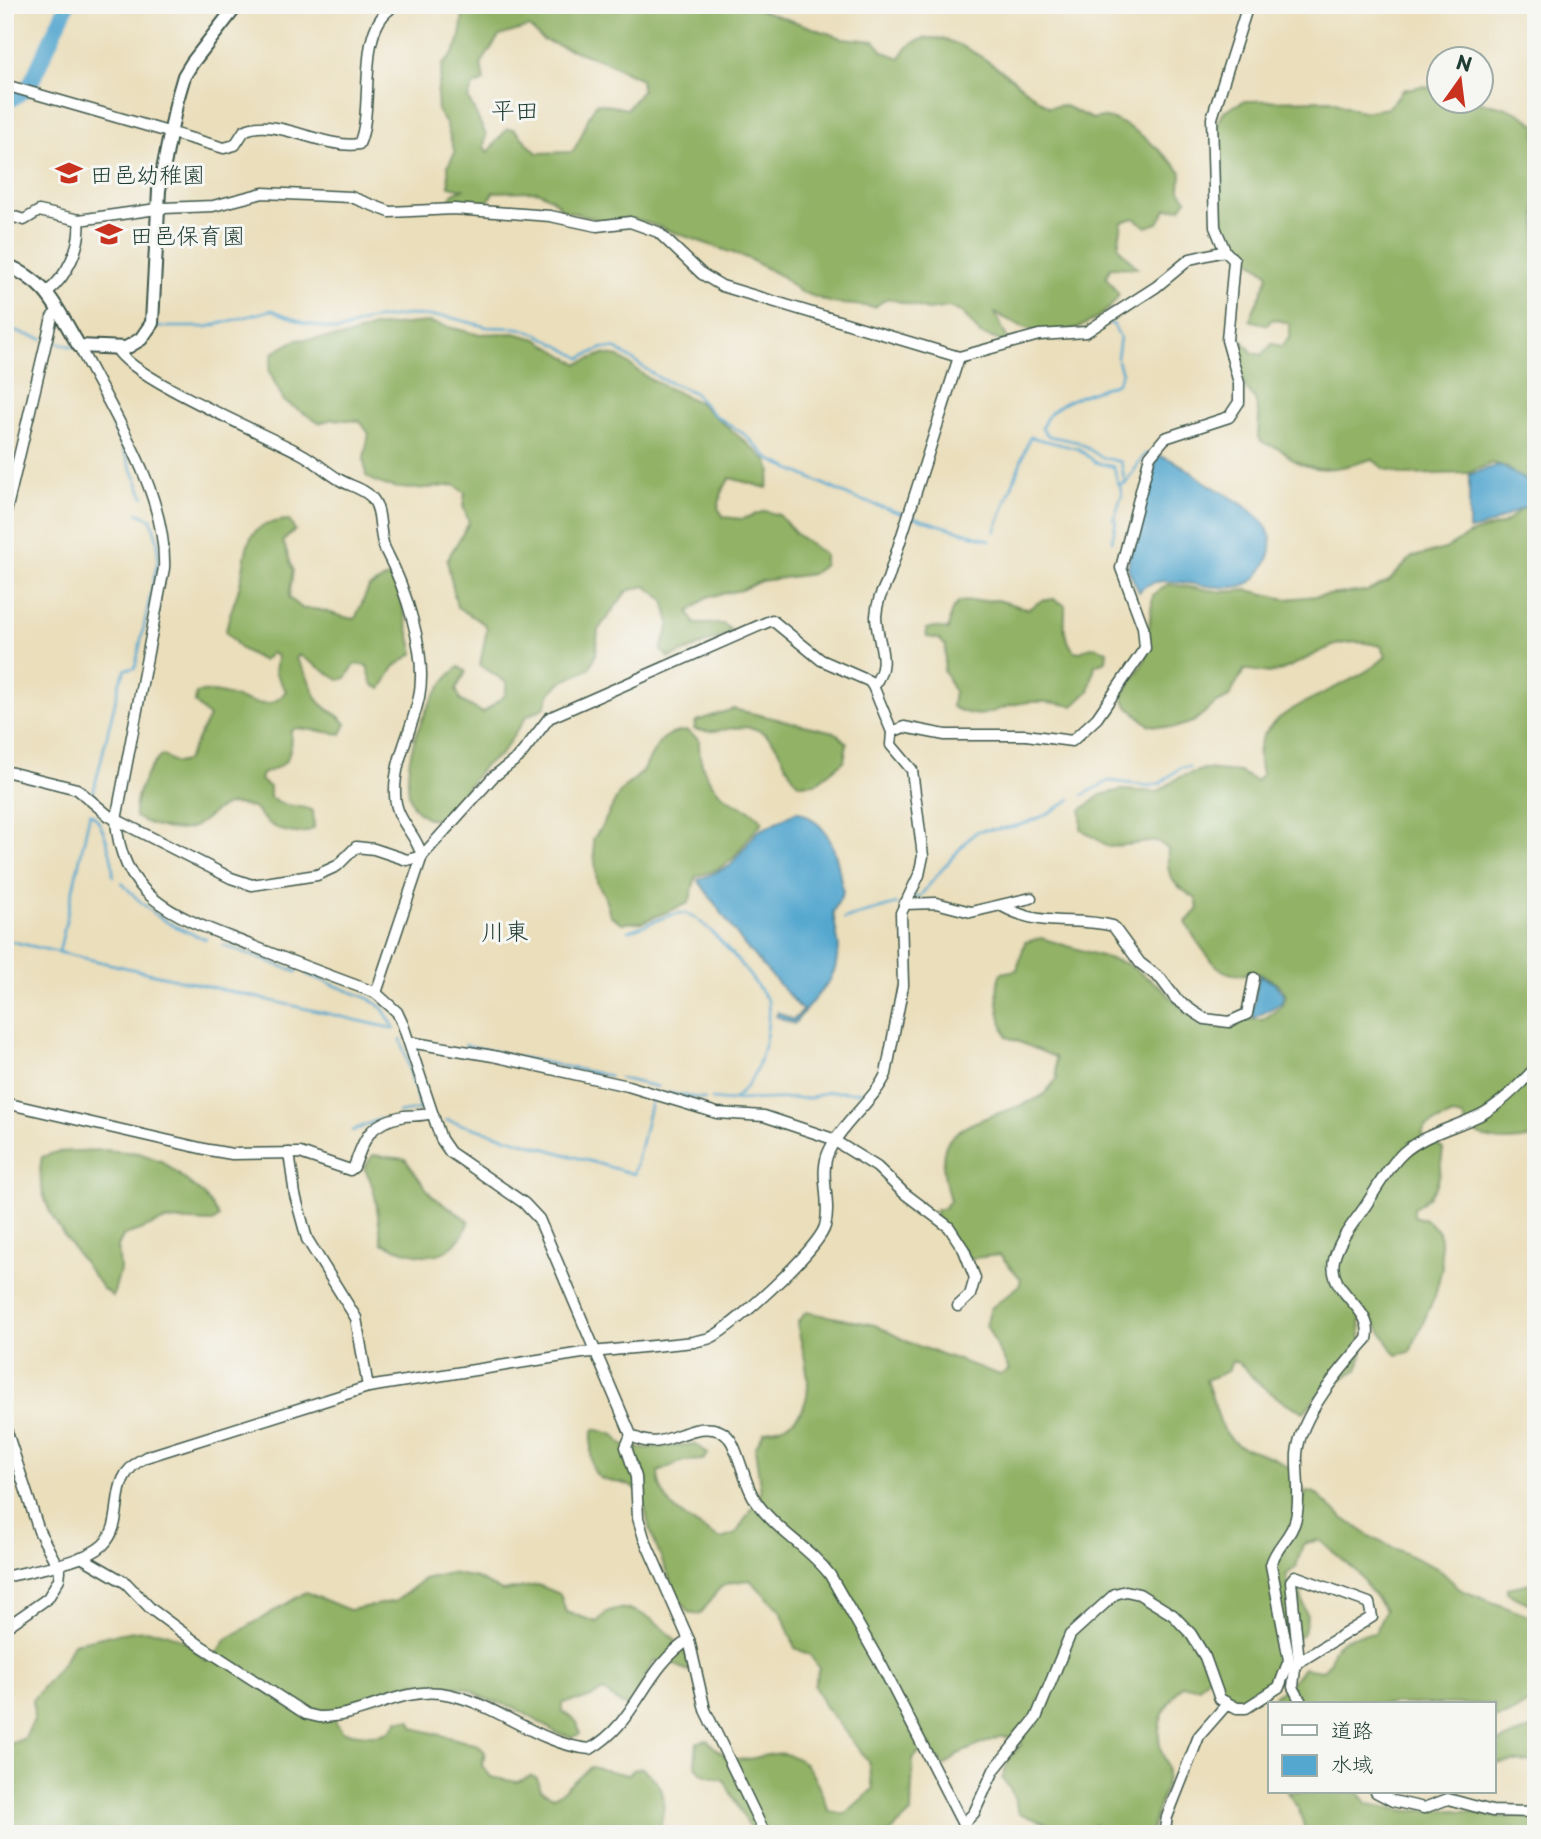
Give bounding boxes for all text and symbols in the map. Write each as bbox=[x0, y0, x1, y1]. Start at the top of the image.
north arrow bbox=[1426, 46, 1496, 116]
text: N bbox=[1454, 47, 1475, 78]
district label: 平田 bbox=[491, 91, 539, 127]
place label: 田邑幼稚園 bbox=[90, 156, 205, 191]
school or university icon: 田邑幼稚園 bbox=[54, 158, 84, 188]
place label: 田邑保育園 bbox=[130, 217, 245, 252]
school or university icon: 田邑保育園 bbox=[94, 219, 124, 249]
district label: 川東 bbox=[481, 912, 529, 948]
legend bbox=[1268, 1702, 1496, 1794]
text: 道路 bbox=[1331, 1713, 1373, 1745]
text: 水域 bbox=[1331, 1747, 1373, 1779]

